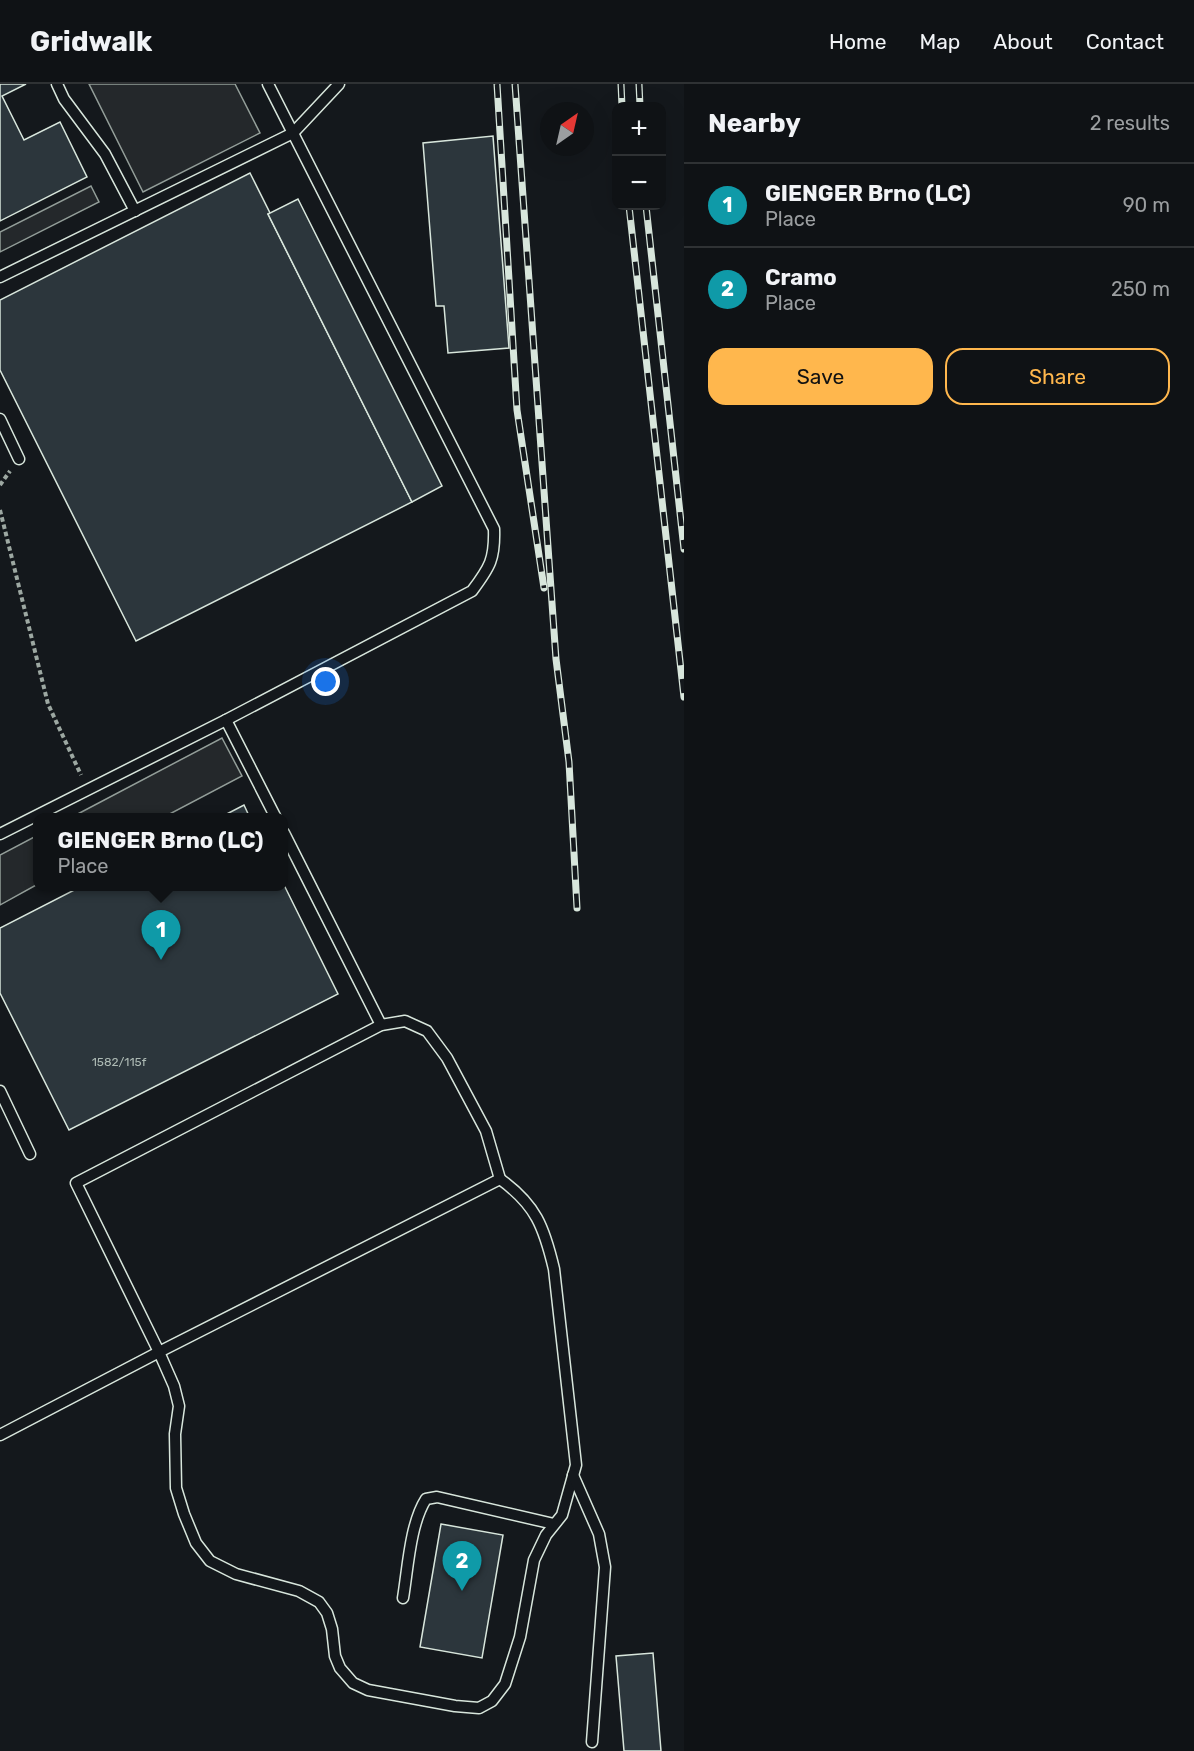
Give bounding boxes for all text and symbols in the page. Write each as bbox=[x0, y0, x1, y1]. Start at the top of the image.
text: Gridwalk bbox=[30, 25, 152, 58]
text: Home bbox=[829, 29, 886, 54]
text: Map bbox=[919, 29, 960, 54]
text: About bbox=[993, 29, 1053, 54]
text: Contact bbox=[1086, 29, 1164, 54]
north arrow bbox=[540, 102, 594, 156]
map controls bbox=[612, 102, 666, 210]
button: + bbox=[612, 102, 666, 156]
text: Nearby bbox=[708, 108, 801, 139]
text: 2 results bbox=[1090, 111, 1170, 135]
button: − bbox=[612, 156, 666, 210]
text: GIENGER Brno (LC) bbox=[765, 180, 971, 207]
text: 1 bbox=[723, 193, 732, 217]
text: 90 m bbox=[1123, 193, 1170, 217]
text: Place bbox=[765, 207, 816, 231]
text: Cramo bbox=[765, 264, 837, 291]
text: 2 bbox=[721, 277, 734, 301]
text: 250 m bbox=[1111, 277, 1170, 301]
text: Place bbox=[765, 291, 816, 315]
button: Save bbox=[708, 348, 933, 405]
button: Share bbox=[945, 348, 1170, 405]
your location bbox=[311, 667, 340, 696]
popup bbox=[33, 813, 288, 891]
text: GIENGER Brno (LC) bbox=[58, 827, 263, 854]
text: Place bbox=[58, 854, 109, 878]
pin: 1 bbox=[142, 910, 180, 960]
house number: 1582/115f bbox=[92, 1055, 147, 1069]
pin: 2 bbox=[442, 1542, 482, 1591]

